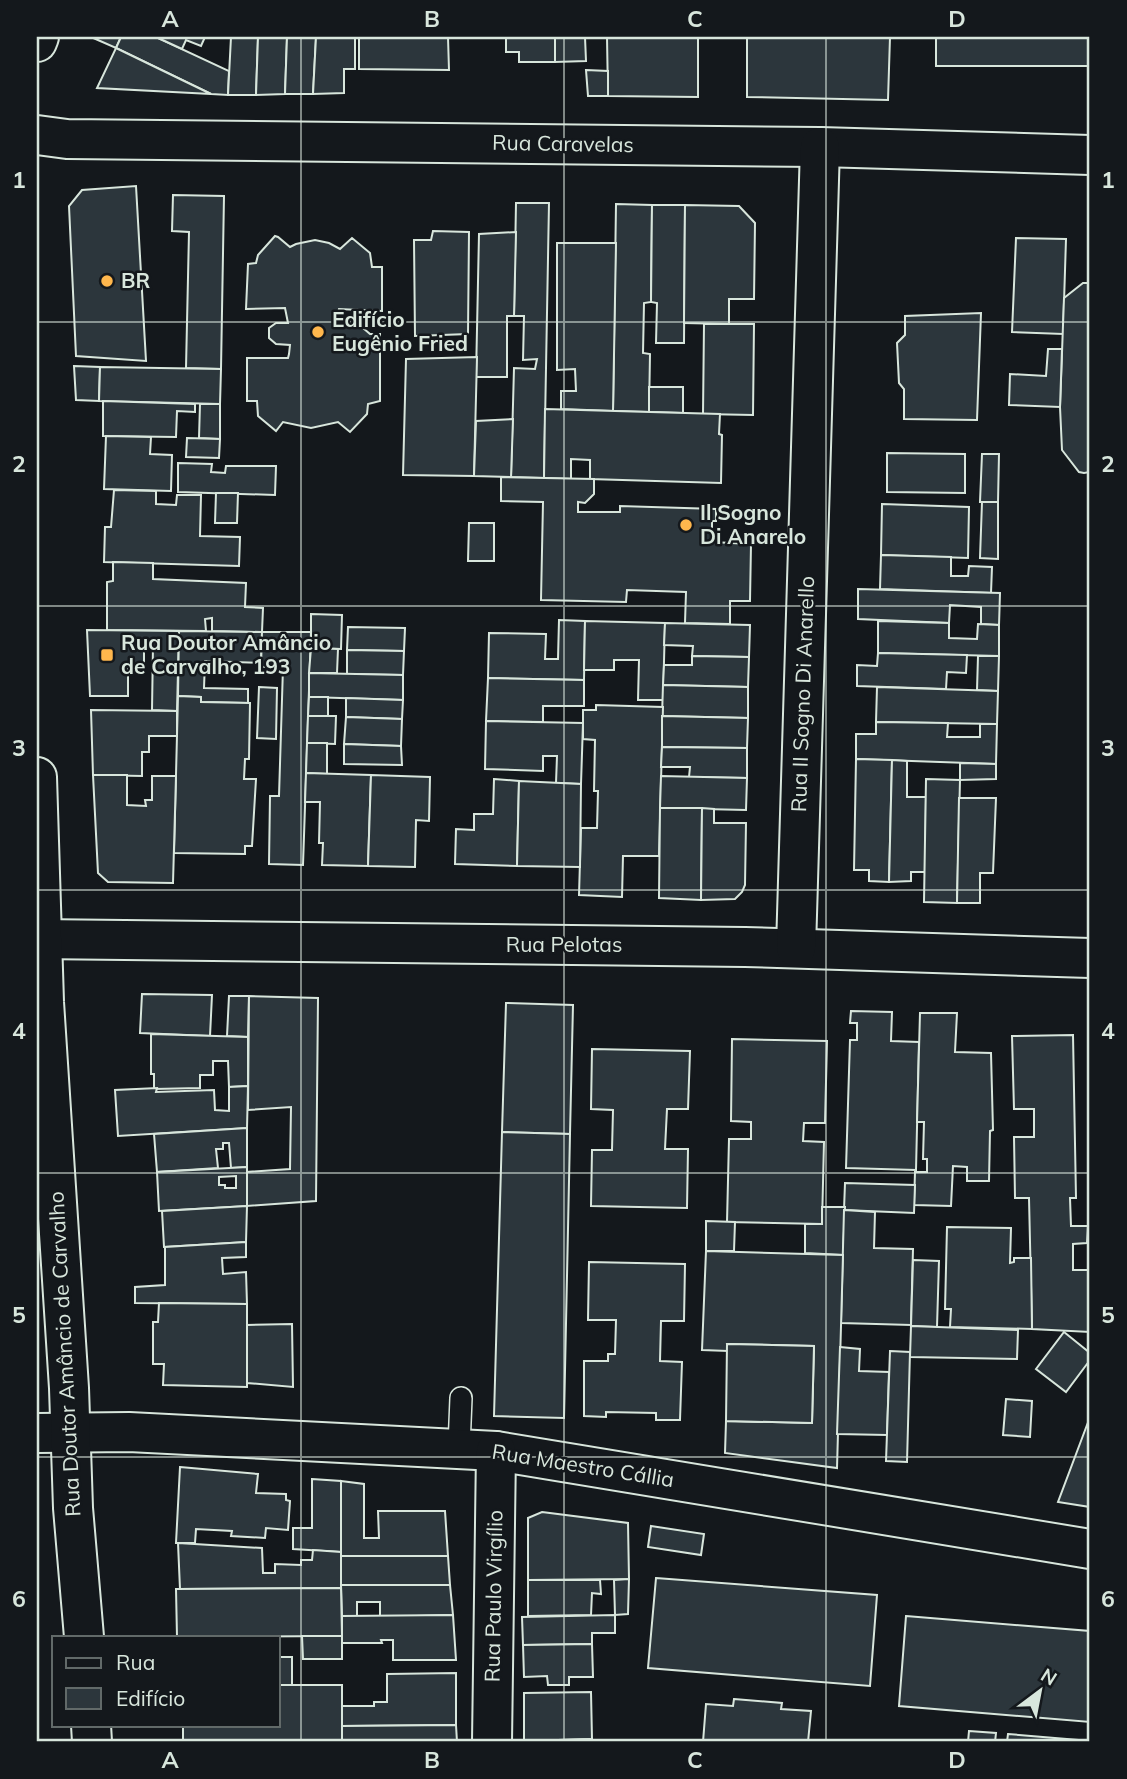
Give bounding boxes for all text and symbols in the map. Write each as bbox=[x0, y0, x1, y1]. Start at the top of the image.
text: A bbox=[161, 4, 179, 33]
text: B bbox=[424, 4, 440, 33]
text: C bbox=[687, 4, 703, 33]
text: D bbox=[948, 4, 966, 33]
street label: Rua Caravelas bbox=[492, 129, 634, 157]
text: 1 bbox=[12, 165, 26, 194]
text: 1 bbox=[1101, 165, 1115, 194]
place label: BR bbox=[121, 267, 150, 293]
marker: BR bbox=[99, 273, 115, 289]
place label: Edifício Eugênio Fried bbox=[332, 306, 468, 356]
marker: Edifício Eugênio Fried bbox=[310, 324, 326, 340]
text: 2 bbox=[12, 449, 26, 478]
text: 2 bbox=[1101, 449, 1115, 478]
place label: Il Sogno Di Anarelo bbox=[700, 499, 806, 549]
marker: Il Sogno Di Anarelo bbox=[678, 517, 694, 533]
street label: Rua II Sogno Di Anarello bbox=[785, 576, 819, 812]
place label: Rua Doutor Amâncio de Carvalho, 193 bbox=[121, 629, 331, 679]
marker: Rua Doutor Amâncio de Carvalho, 193 bbox=[99, 647, 115, 663]
text: 3 bbox=[12, 733, 26, 762]
text: 3 bbox=[1101, 733, 1115, 762]
street label: Rua Pelotas bbox=[506, 931, 622, 957]
text: 4 bbox=[12, 1016, 26, 1045]
text: 4 bbox=[1101, 1016, 1115, 1045]
street label: Rua Doutor Amâncio de Carvalho bbox=[42, 1191, 86, 1517]
text: 5 bbox=[12, 1300, 26, 1329]
text: 5 bbox=[1101, 1300, 1115, 1329]
street label: Rua Maestro Cállia bbox=[490, 1438, 676, 1492]
street label: Rua Paulo Virgílio bbox=[479, 1510, 507, 1682]
text: 6 bbox=[12, 1584, 26, 1613]
text: 6 bbox=[1101, 1584, 1115, 1613]
legend bbox=[52, 1636, 280, 1726]
text: Rua bbox=[116, 1649, 155, 1675]
north arrow bbox=[1004, 1656, 1074, 1726]
text: N bbox=[1037, 1663, 1061, 1691]
text: Edifício bbox=[116, 1685, 185, 1711]
text: A bbox=[161, 1745, 179, 1774]
text: B bbox=[424, 1745, 440, 1774]
text: C bbox=[687, 1745, 703, 1774]
text: D bbox=[948, 1745, 966, 1774]

